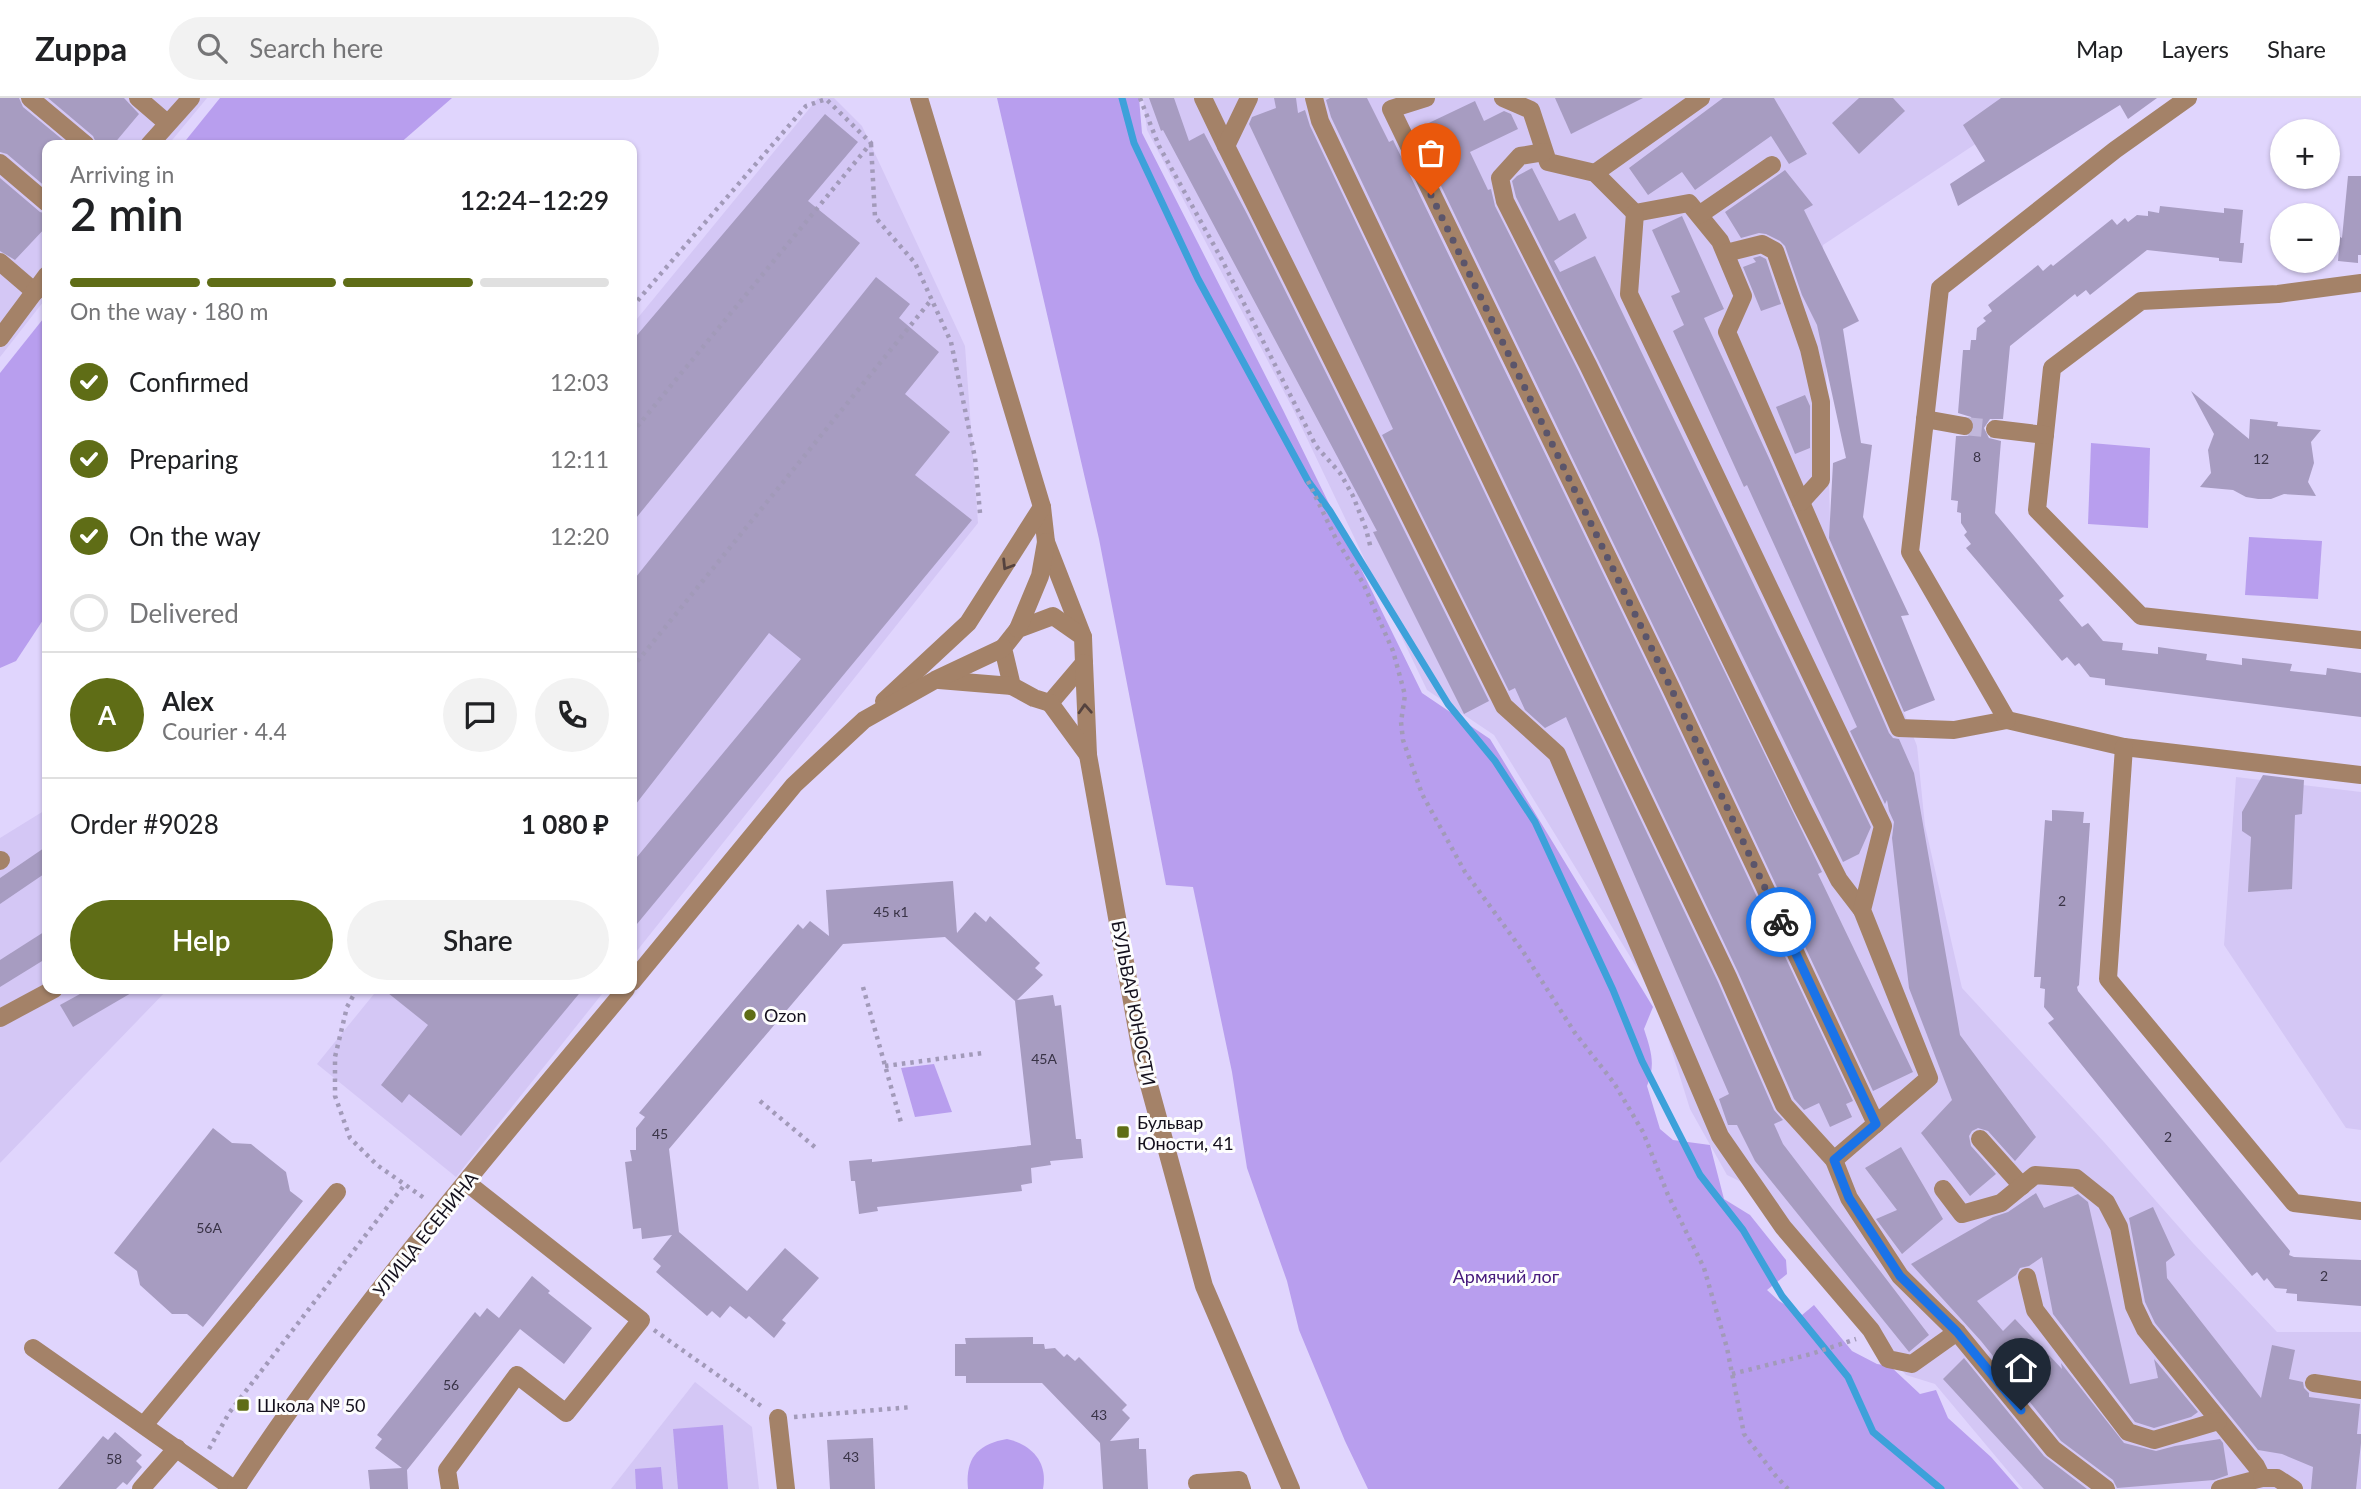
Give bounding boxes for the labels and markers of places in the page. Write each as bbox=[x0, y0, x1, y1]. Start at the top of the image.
pin bbox=[1401, 123, 1461, 195]
place label: Ozon bbox=[764, 1004, 806, 1026]
marker: Ozon bbox=[742, 1007, 758, 1023]
place label: Бульвар Юности, 41 bbox=[1137, 1111, 1234, 1154]
marker: Бульвар Юности, 41 bbox=[1115, 1124, 1131, 1140]
pin bbox=[1991, 1338, 2051, 1410]
place label: Школа № 50 bbox=[257, 1394, 366, 1416]
marker: Школа № 50 bbox=[235, 1397, 251, 1413]

